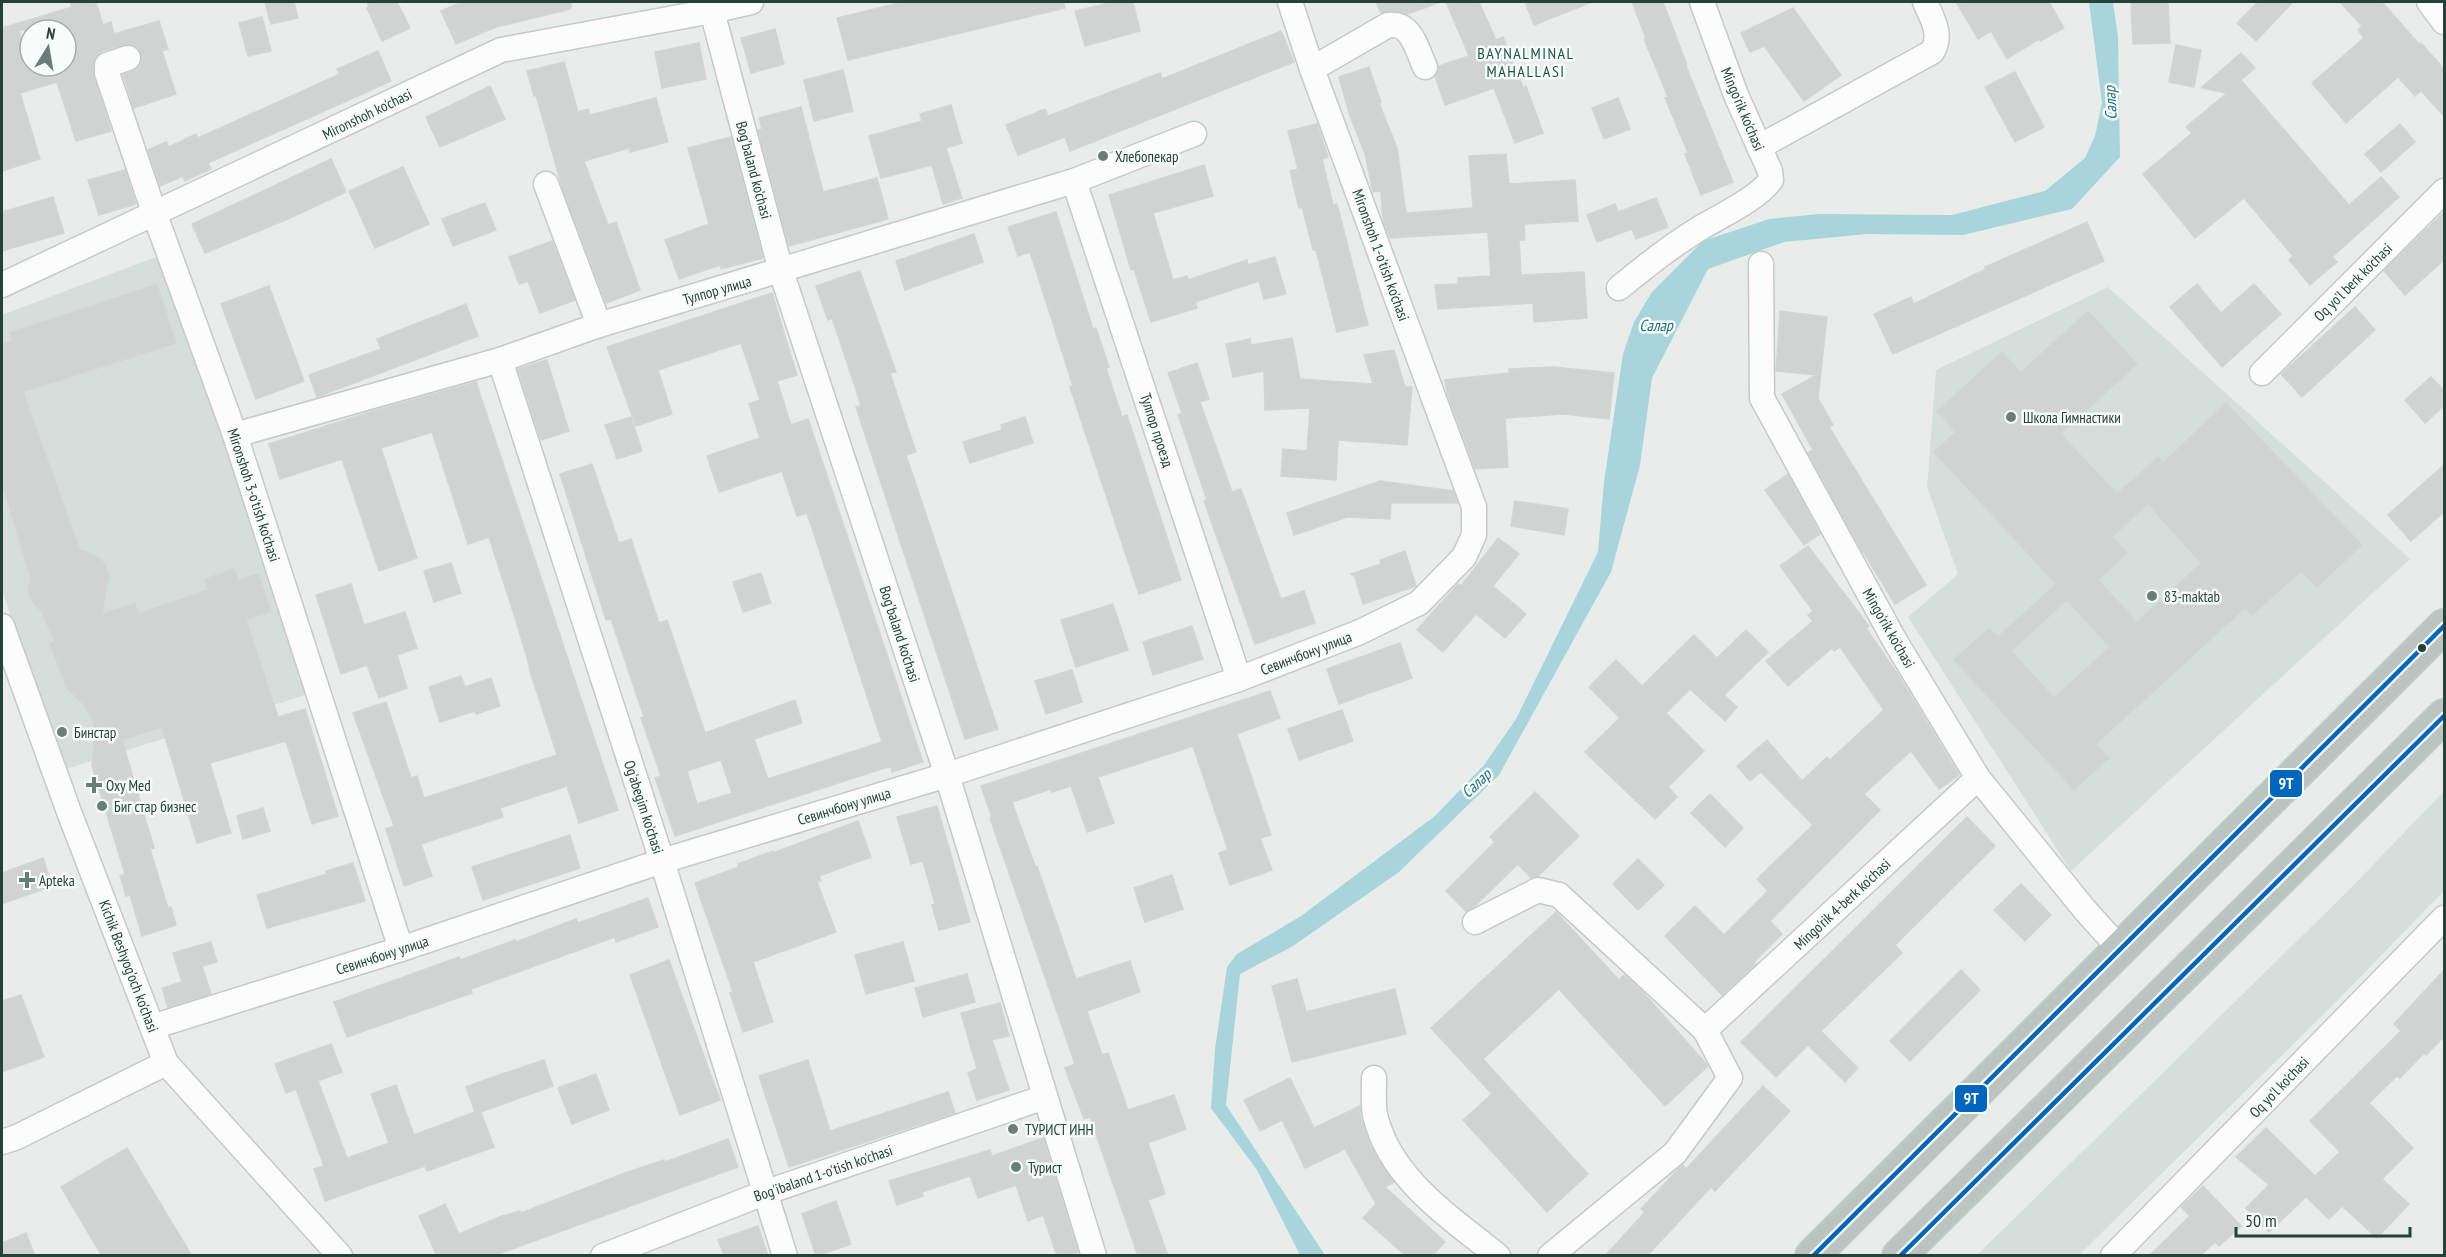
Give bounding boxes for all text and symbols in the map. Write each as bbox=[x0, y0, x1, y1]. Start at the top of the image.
north arrow bbox=[18, 18, 78, 78]
text: N bbox=[45, 23, 57, 44]
district label: BAYNALMINAL MAHALLASI bbox=[1477, 43, 1575, 81]
street label: Mingo'rik ko'chasi bbox=[1717, 64, 1769, 154]
street label: Mironshoh ko'chasi bbox=[319, 84, 415, 144]
water label: Салар bbox=[2099, 85, 2121, 120]
street label: Bog'baland ko'chasi bbox=[732, 119, 776, 221]
place label: Хлебопекар bbox=[1115, 147, 1179, 166]
marker: Хлебопекар bbox=[1096, 149, 1110, 163]
street label: Mironshoh 1-o'tish ko'chasi bbox=[1348, 186, 1414, 324]
street label: Oq yo'l berk ko'chasi bbox=[2310, 239, 2396, 325]
street label: Тулпор улица bbox=[681, 271, 753, 309]
water label: Салар bbox=[1639, 315, 1674, 335]
street label: Тулпор проезд bbox=[1136, 391, 1178, 470]
place label: Школа Гимнастики bbox=[2023, 408, 2121, 427]
marker: Школа Гимнастики bbox=[2004, 410, 2018, 424]
street label: Mironshoh 3-o'tish ko'chasi bbox=[223, 426, 285, 564]
street label: Bog'baland ko'chasi bbox=[875, 583, 925, 685]
street label: Mingo'rik ko'chasi bbox=[1859, 585, 1919, 671]
place label: 83-maktab bbox=[2164, 587, 2220, 606]
marker: 83-maktab bbox=[2145, 589, 2159, 603]
street label: Севинчбону улица bbox=[1258, 627, 1354, 679]
unlabelled marker bbox=[2416, 642, 2428, 654]
place label: Бинстар bbox=[74, 723, 116, 742]
marker: Бинстар bbox=[55, 725, 69, 739]
street label: Og'abegim ko'chasi bbox=[620, 758, 668, 856]
water label: Салар bbox=[1457, 764, 1496, 802]
line badge: 9Т bbox=[2269, 769, 2303, 798]
text: 9Т bbox=[2278, 773, 2294, 793]
place label: Oxy Med bbox=[106, 776, 151, 795]
marker: Oxy Med bbox=[87, 778, 101, 792]
street label: Севинчбону улица bbox=[795, 783, 893, 829]
place label: Биг стар бизнес bbox=[114, 797, 197, 816]
marker: Биг стар бизнес bbox=[95, 799, 109, 813]
street label: Mingo'rik 4-berk ko'chasi bbox=[1790, 854, 1894, 954]
place label: Apteka bbox=[39, 871, 75, 890]
marker: Apteka bbox=[20, 873, 34, 887]
street label: Kichik Beshyog'och ko'chasi bbox=[95, 897, 163, 1035]
street label: Севинчбону улица bbox=[333, 931, 431, 979]
street label: Oq yo'l ko'chasi bbox=[2245, 1052, 2313, 1122]
line badge: 9Т bbox=[1954, 1084, 1988, 1113]
text: 9Т bbox=[1963, 1088, 1979, 1108]
place label: ТУРИСТ ИНН bbox=[1025, 1120, 1094, 1139]
marker: ТУРИСТ ИНН bbox=[1006, 1122, 1020, 1136]
street label: Bog'ibaland 1-o'tish ko'chasi bbox=[751, 1140, 895, 1206]
place label: Турист bbox=[1028, 1158, 1062, 1177]
marker: Турист bbox=[1009, 1160, 1023, 1174]
scale bar bbox=[2236, 1200, 2410, 1238]
text: 50 m bbox=[2245, 1209, 2277, 1232]

